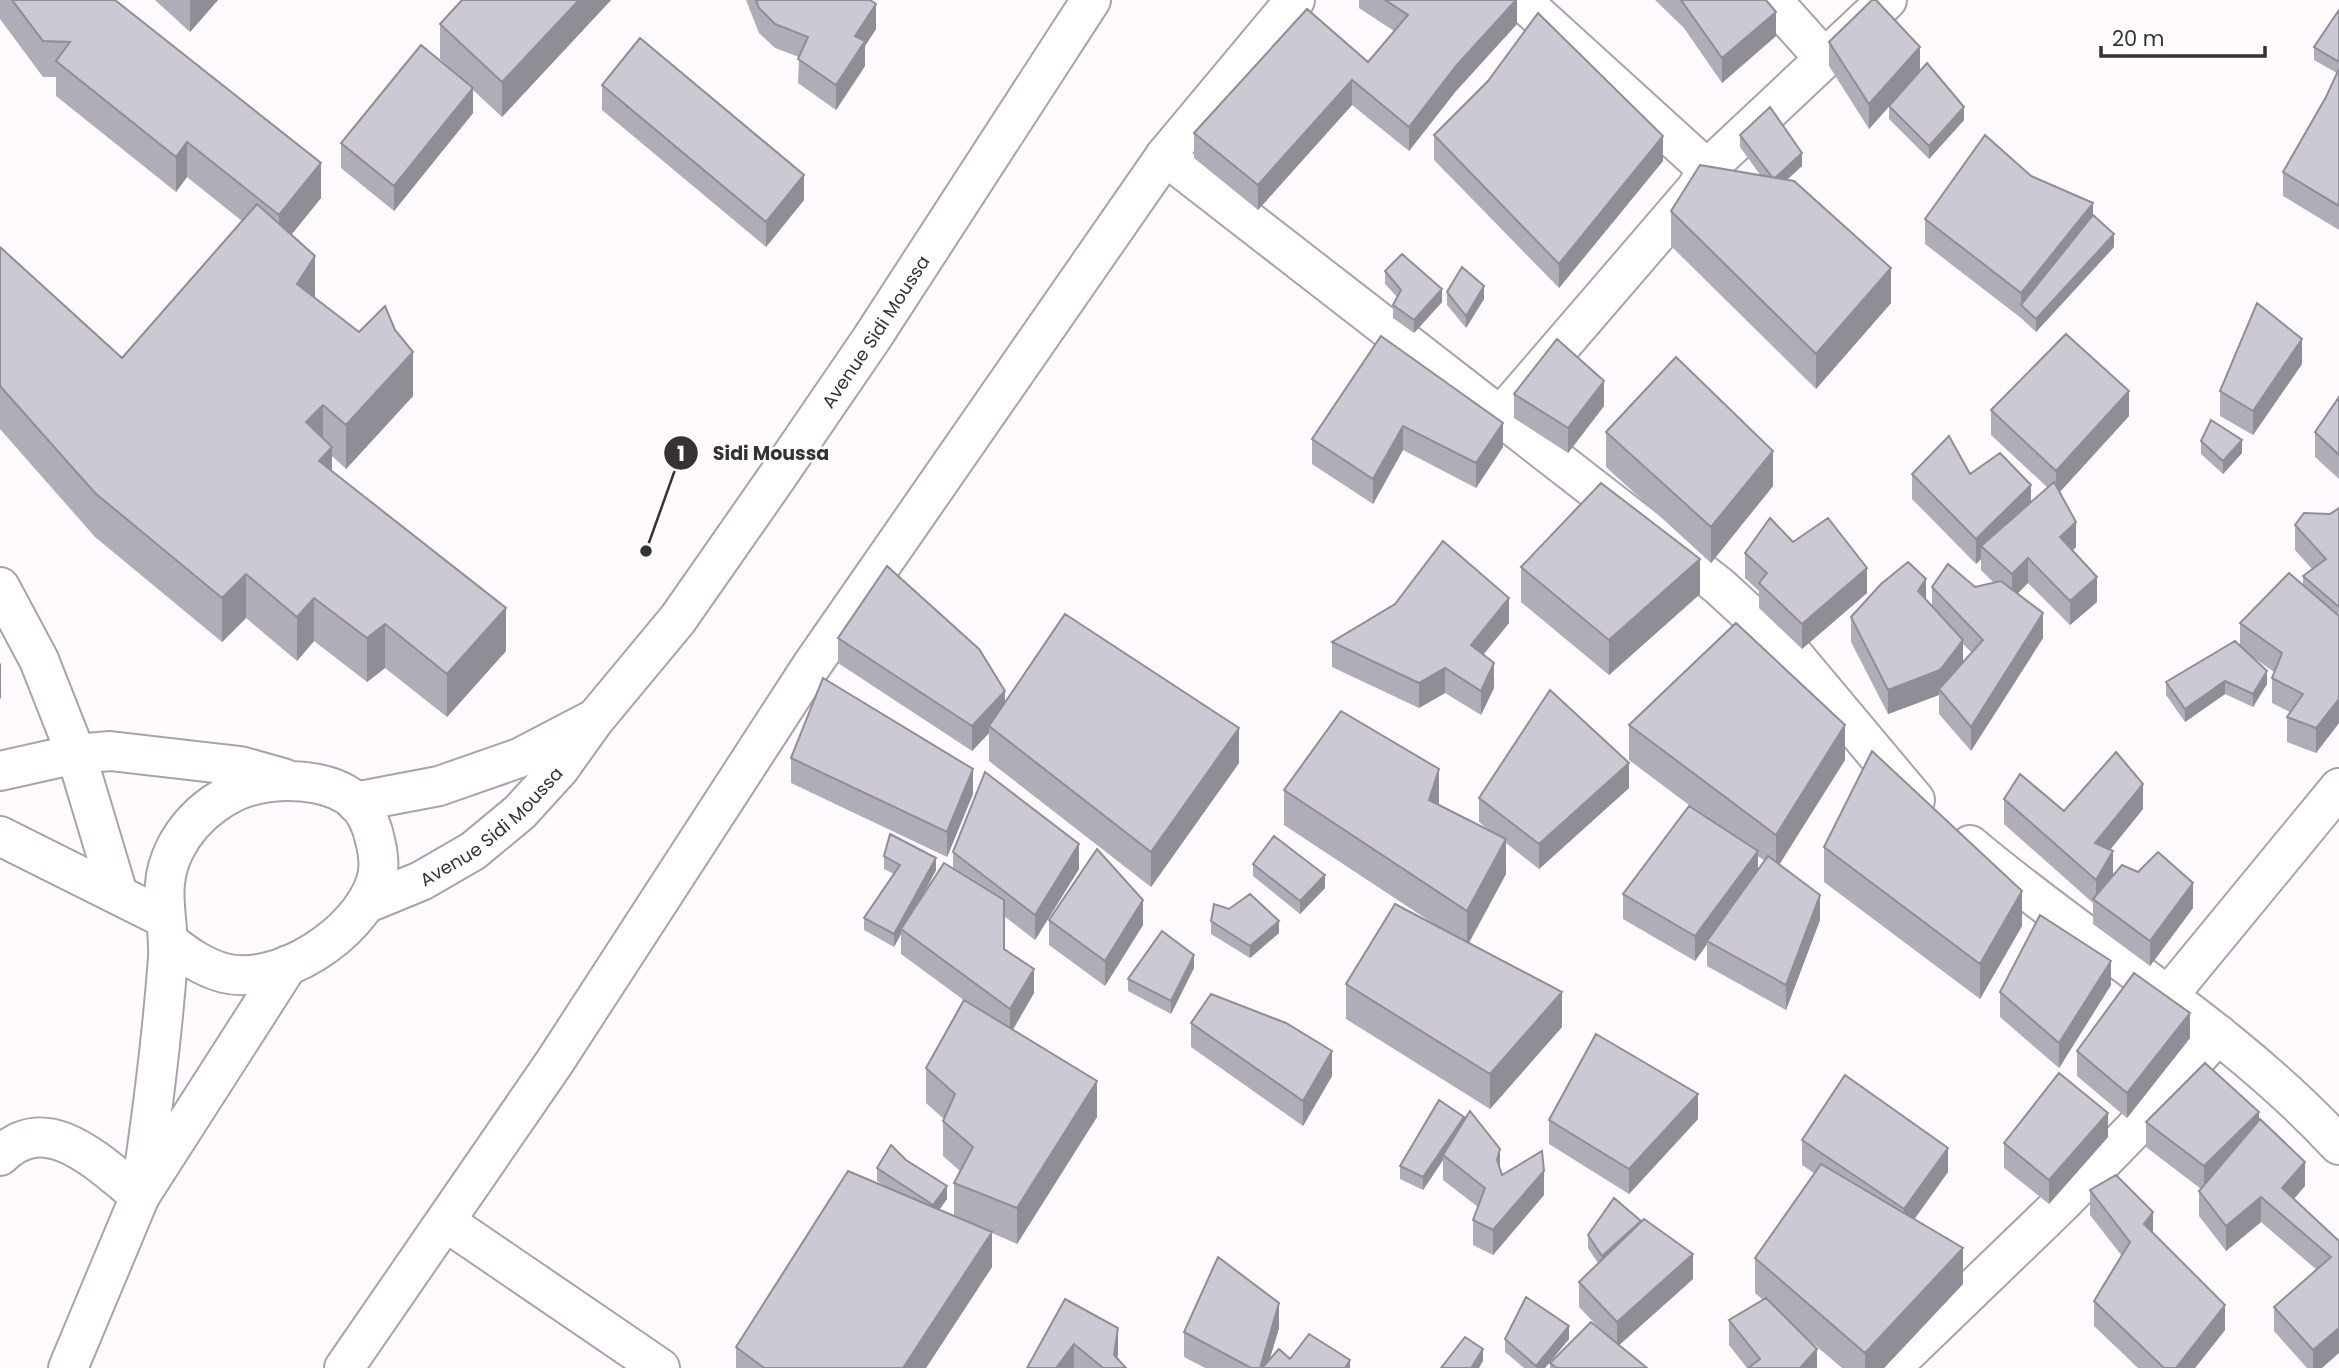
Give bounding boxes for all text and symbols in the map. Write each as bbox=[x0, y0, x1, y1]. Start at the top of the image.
scale bar bbox=[2101, 14, 2266, 58]
text: 20 m bbox=[2112, 24, 2165, 53]
street label: Avenue Sidi Moussa bbox=[815, 250, 935, 413]
callout: Sidi Moussa bbox=[664, 433, 843, 473]
text: 1 bbox=[677, 439, 685, 468]
text: Sidi Moussa bbox=[713, 440, 829, 467]
street label: Avenue Sidi Moussa bbox=[415, 761, 568, 892]

